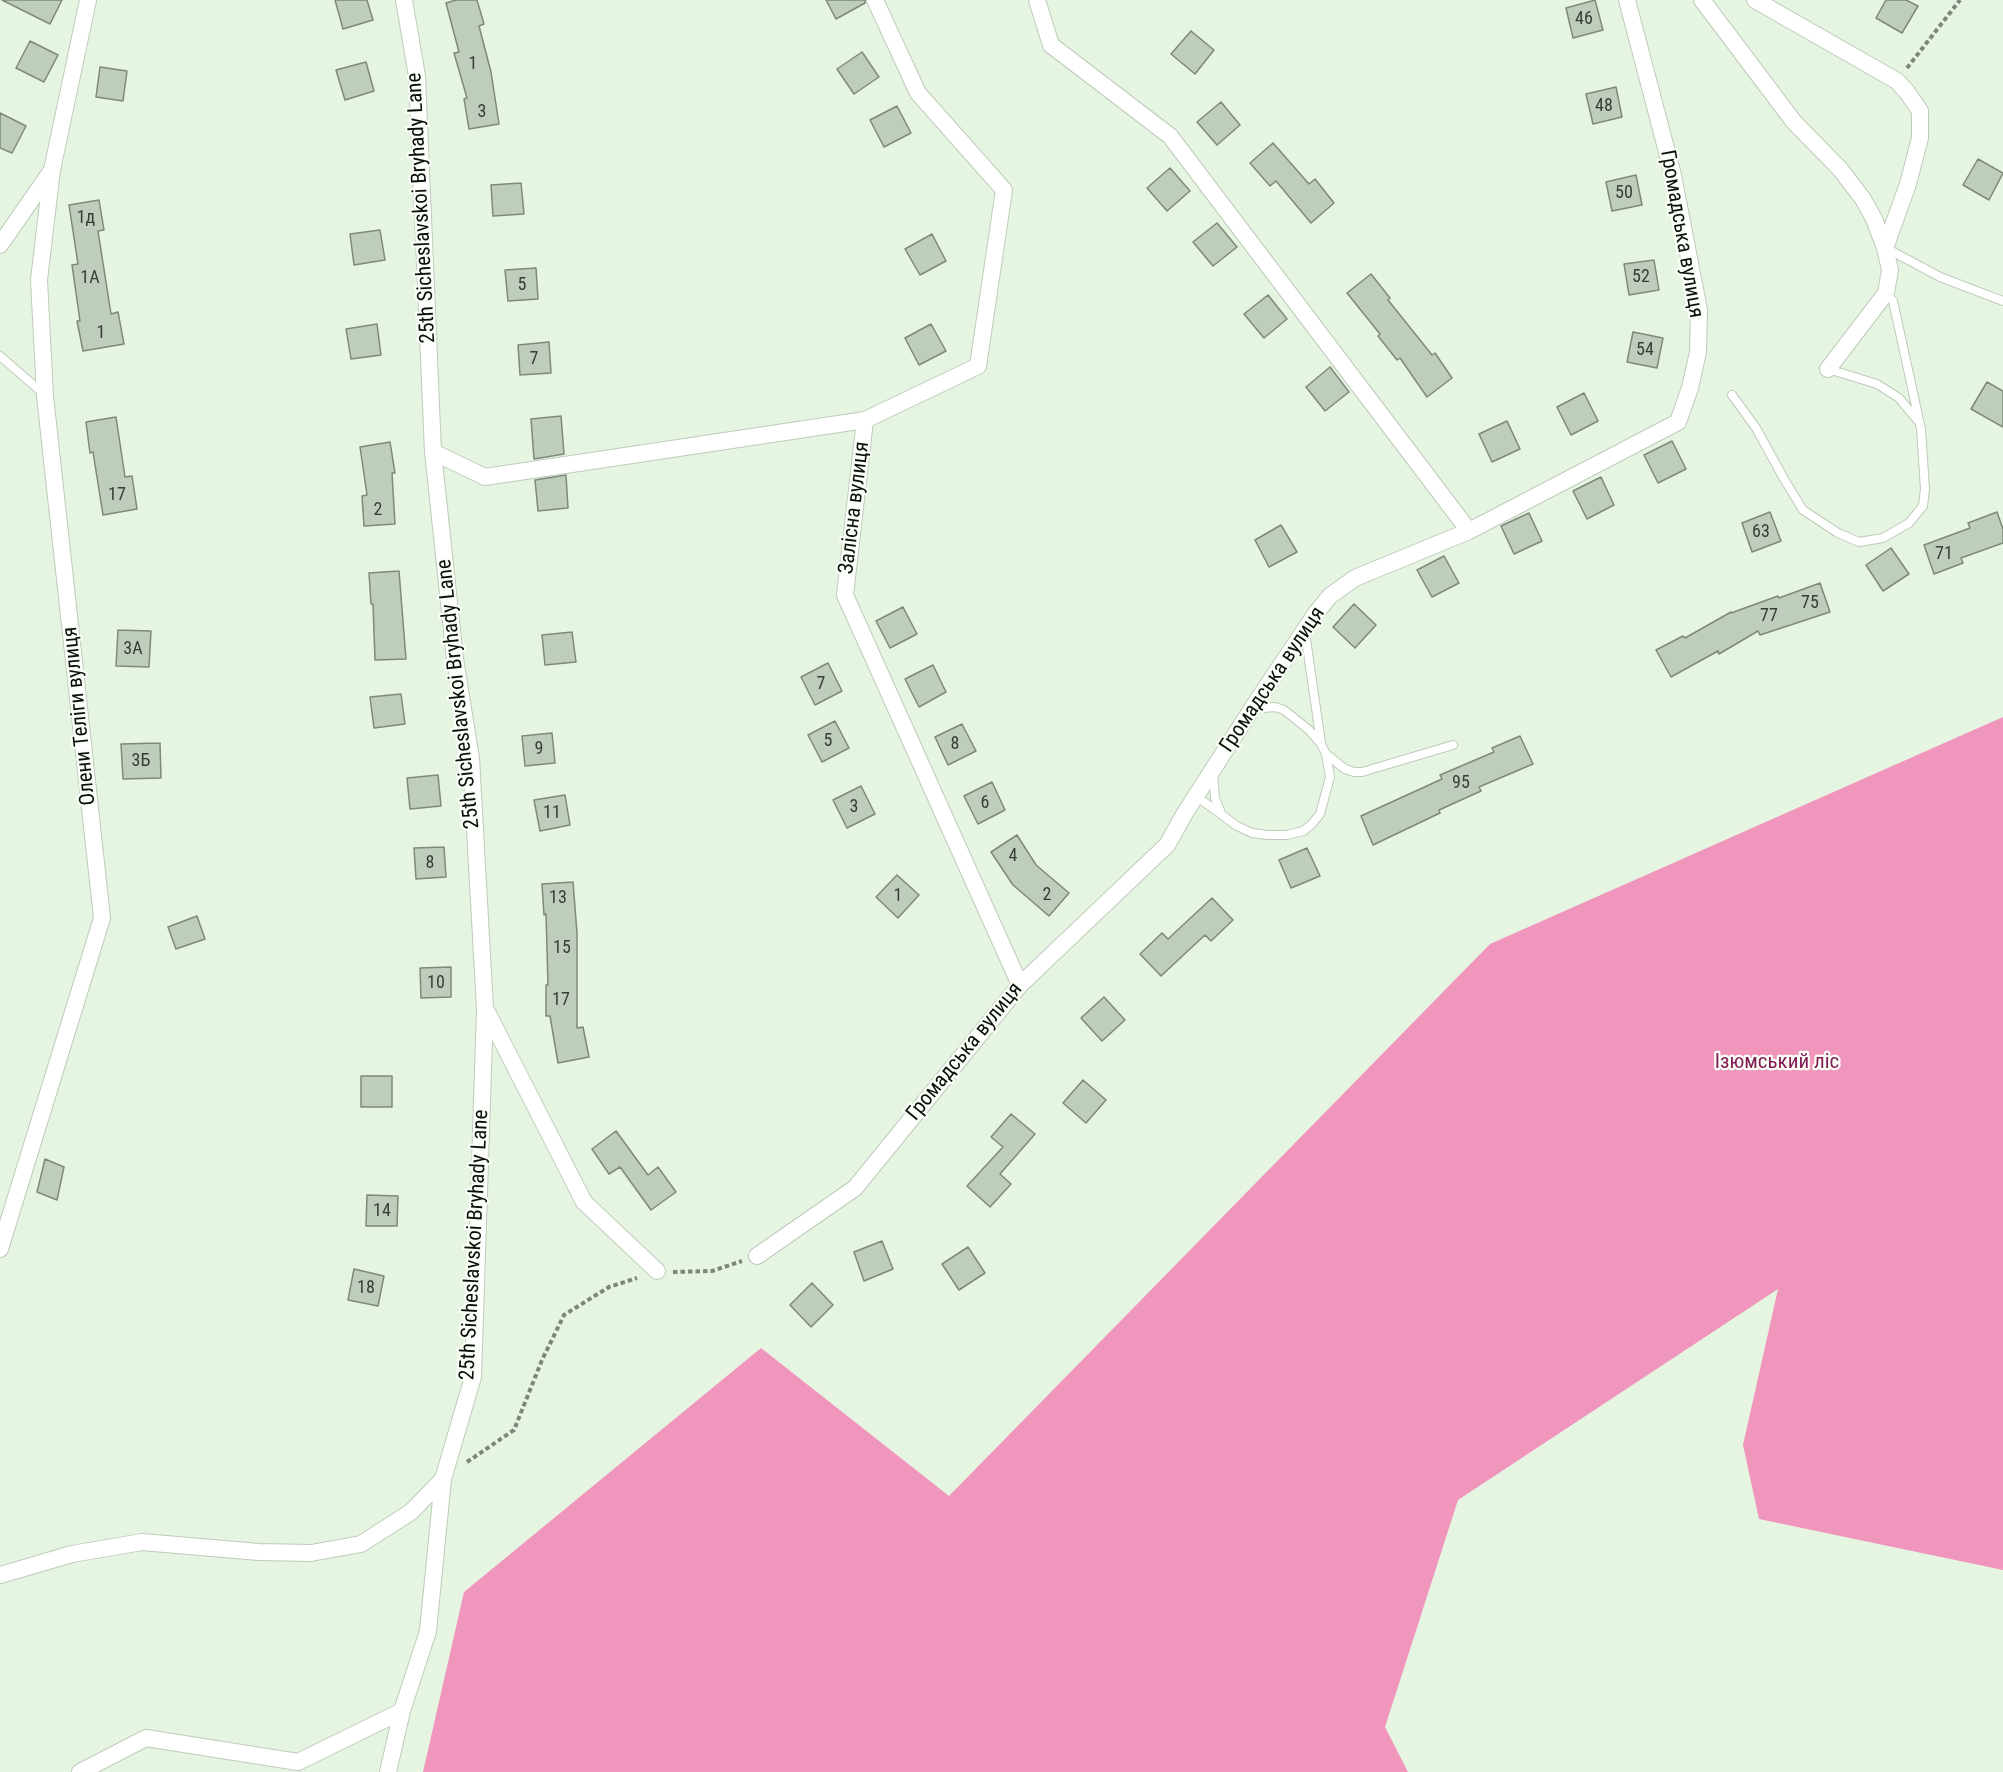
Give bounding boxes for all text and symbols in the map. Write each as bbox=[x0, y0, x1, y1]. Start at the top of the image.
house number: 46 bbox=[1575, 8, 1593, 30]
house number: 1 bbox=[469, 53, 477, 75]
street label: 25th Sicheslavskoi Bryhady Lane bbox=[402, 72, 442, 344]
house number: 48 bbox=[1595, 95, 1613, 117]
house number: 3 bbox=[478, 101, 486, 123]
street label: Громадська вулиця bbox=[1654, 148, 1708, 320]
house number: 50 bbox=[1615, 182, 1633, 204]
house number: 1д bbox=[77, 207, 95, 229]
house number: 52 bbox=[1632, 266, 1650, 288]
house number: 1А bbox=[80, 267, 100, 289]
house number: 5 bbox=[518, 274, 526, 296]
house number: 1 bbox=[97, 322, 105, 344]
house number: 54 bbox=[1636, 339, 1654, 361]
house number: 7 bbox=[530, 348, 538, 370]
street label: Залісна вулиця bbox=[834, 440, 876, 576]
house number: 17 bbox=[108, 484, 126, 506]
house number: 2 bbox=[374, 499, 382, 521]
house number: 63 bbox=[1752, 521, 1770, 543]
house number: 71 bbox=[1935, 543, 1953, 565]
street label: 25th Sicheslavskoi Bryhady Lane bbox=[432, 558, 486, 830]
house number: 75 bbox=[1801, 592, 1819, 614]
street label: Громадська вулиця bbox=[1215, 602, 1331, 758]
house number: 77 bbox=[1760, 605, 1778, 627]
street label: Олени Теліги вулиця bbox=[58, 625, 102, 807]
house number: 3А bbox=[123, 638, 143, 660]
house number: 7 bbox=[817, 673, 825, 695]
house number: 5 bbox=[824, 730, 832, 752]
house number: 8 bbox=[951, 733, 959, 755]
house number: 9 bbox=[535, 738, 543, 760]
house number: 3Б bbox=[132, 750, 150, 772]
house number: 95 bbox=[1452, 772, 1470, 794]
house number: 6 bbox=[981, 792, 989, 814]
house number: 3 bbox=[850, 796, 858, 818]
house number: 11 bbox=[543, 802, 561, 824]
house number: 4 bbox=[1009, 845, 1017, 867]
house number: 8 bbox=[426, 852, 434, 874]
house number: 2 bbox=[1043, 884, 1051, 906]
house number: 1 bbox=[894, 885, 902, 907]
house number: 13 bbox=[549, 887, 567, 909]
house number: 15 bbox=[553, 937, 571, 959]
house number: 10 bbox=[427, 972, 445, 994]
street label: Громадська вулиця bbox=[902, 978, 1028, 1126]
house number: 17 bbox=[552, 989, 570, 1011]
park label: Ізюмський ліс bbox=[1715, 1050, 1839, 1076]
street label: 25th Sicheslavskoi Bryhady Lane bbox=[455, 1109, 495, 1381]
house number: 14 bbox=[373, 1200, 391, 1222]
house number: 18 bbox=[357, 1277, 375, 1299]

